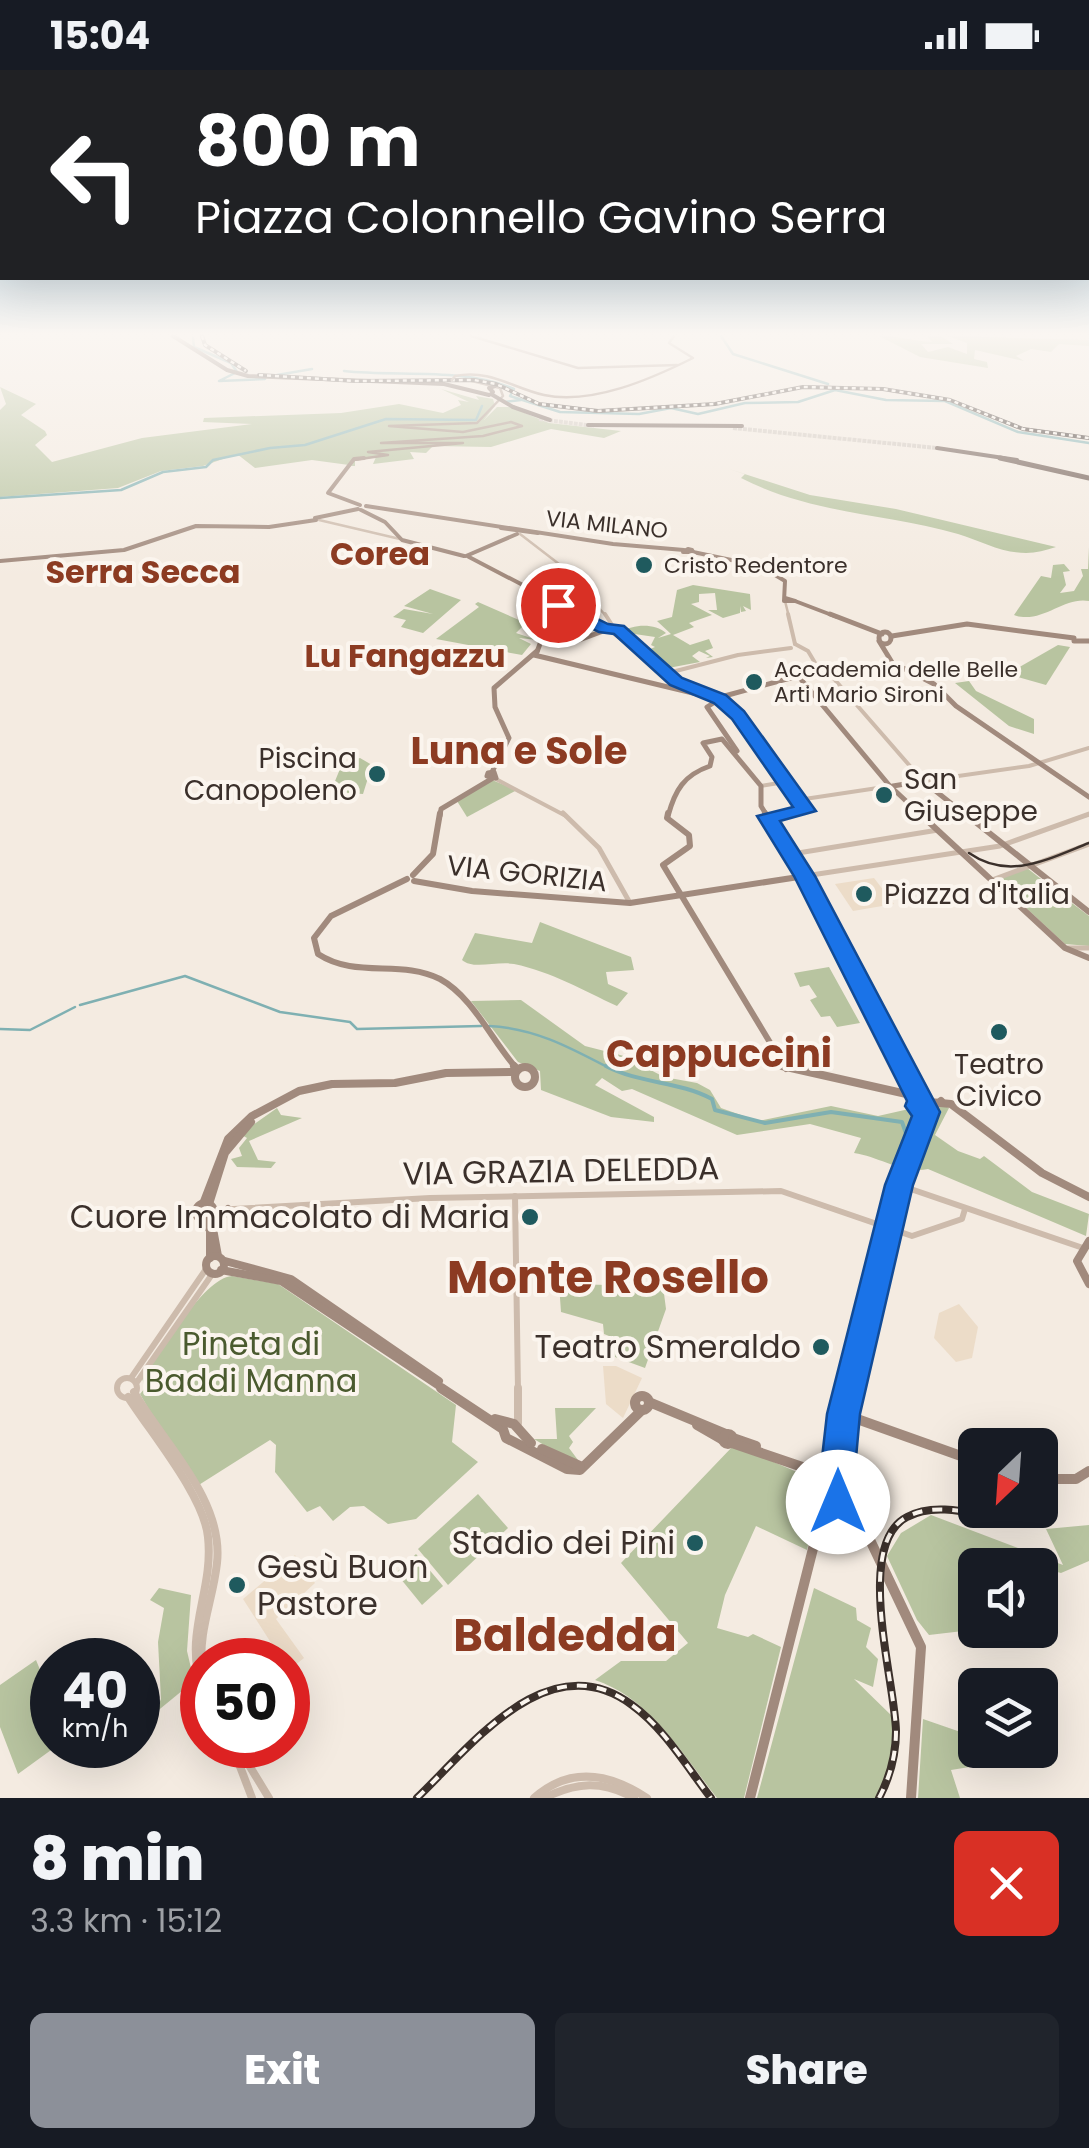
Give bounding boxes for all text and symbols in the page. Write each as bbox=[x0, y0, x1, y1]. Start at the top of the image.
text: 15:04 bbox=[50, 9, 150, 62]
text: 800 m bbox=[195, 92, 421, 191]
icon: left bbox=[30, 110, 160, 240]
text: Piazza Colonnello Gavino Serra bbox=[195, 186, 887, 249]
street label: VIA MILANO bbox=[544, 503, 669, 546]
district label: Corea bbox=[330, 531, 430, 576]
district label: Serra Secca bbox=[45, 549, 241, 594]
place label: Cristo Redentore bbox=[664, 550, 848, 581]
marker: Cristo Redentore bbox=[633, 554, 655, 576]
pin bbox=[516, 563, 601, 648]
icon: arrive bbox=[531, 578, 586, 633]
district label: Lu Fangazzu bbox=[304, 633, 506, 678]
place label: Accademia delle Belle Arti Mario Sironi bbox=[774, 654, 1018, 710]
marker: Accademia delle Belle Arti Mario Sironi bbox=[743, 671, 765, 693]
district label: Luna e Sole bbox=[411, 724, 627, 777]
place label: Piscina Canopoleno bbox=[184, 739, 357, 810]
place label: San Giuseppe bbox=[904, 760, 1038, 831]
marker: Piscina Canopoleno bbox=[366, 763, 388, 785]
marker: San Giuseppe bbox=[873, 784, 895, 806]
street label: VIA GORIZIA bbox=[445, 846, 609, 901]
place label: Piazza d'Italia bbox=[884, 875, 1070, 914]
marker: Piazza d'Italia bbox=[853, 883, 875, 905]
marker: Teatro Civico bbox=[988, 1021, 1010, 1043]
district label: Cappuccini bbox=[606, 1027, 832, 1080]
place label: Teatro Civico bbox=[954, 1045, 1044, 1116]
street label: VIA GRAZIA DELEDDA bbox=[402, 1145, 720, 1196]
place label: Cuore Immacolato di Maria bbox=[70, 1194, 510, 1239]
marker: Cuore Immacolato di Maria bbox=[519, 1206, 541, 1228]
district label: Monte Rosello bbox=[447, 1246, 769, 1309]
park label: Pineta di Baddi Manna bbox=[145, 1321, 357, 1403]
place label: Teatro Smeraldo bbox=[534, 1324, 801, 1369]
marker: Teatro Smeraldo bbox=[810, 1336, 832, 1358]
north arrow bbox=[958, 1428, 1058, 1528]
map controls bbox=[958, 1428, 1058, 1768]
position arrow bbox=[786, 1450, 890, 1554]
place label: Stadio dei Pini bbox=[452, 1520, 675, 1565]
marker: Stadio dei Pini bbox=[684, 1532, 706, 1554]
place label: Gesù Buon Pastore bbox=[257, 1544, 429, 1626]
button: sound bbox=[958, 1548, 1058, 1648]
marker: Gesù Buon Pastore bbox=[226, 1574, 248, 1596]
district label: Baldedda bbox=[453, 1604, 677, 1667]
speed limit sign: 50 bbox=[180, 1638, 310, 1768]
text: 40 bbox=[62, 1655, 128, 1726]
button: layers bbox=[958, 1668, 1058, 1768]
text: km/h bbox=[62, 1711, 128, 1746]
text: 8 min bbox=[30, 1817, 204, 1901]
button: close bbox=[954, 1831, 1059, 1936]
text: 3.3 km · 15:12 bbox=[30, 1898, 222, 1943]
button: Exit bbox=[30, 2013, 535, 2128]
button: Share bbox=[555, 2013, 1059, 2128]

